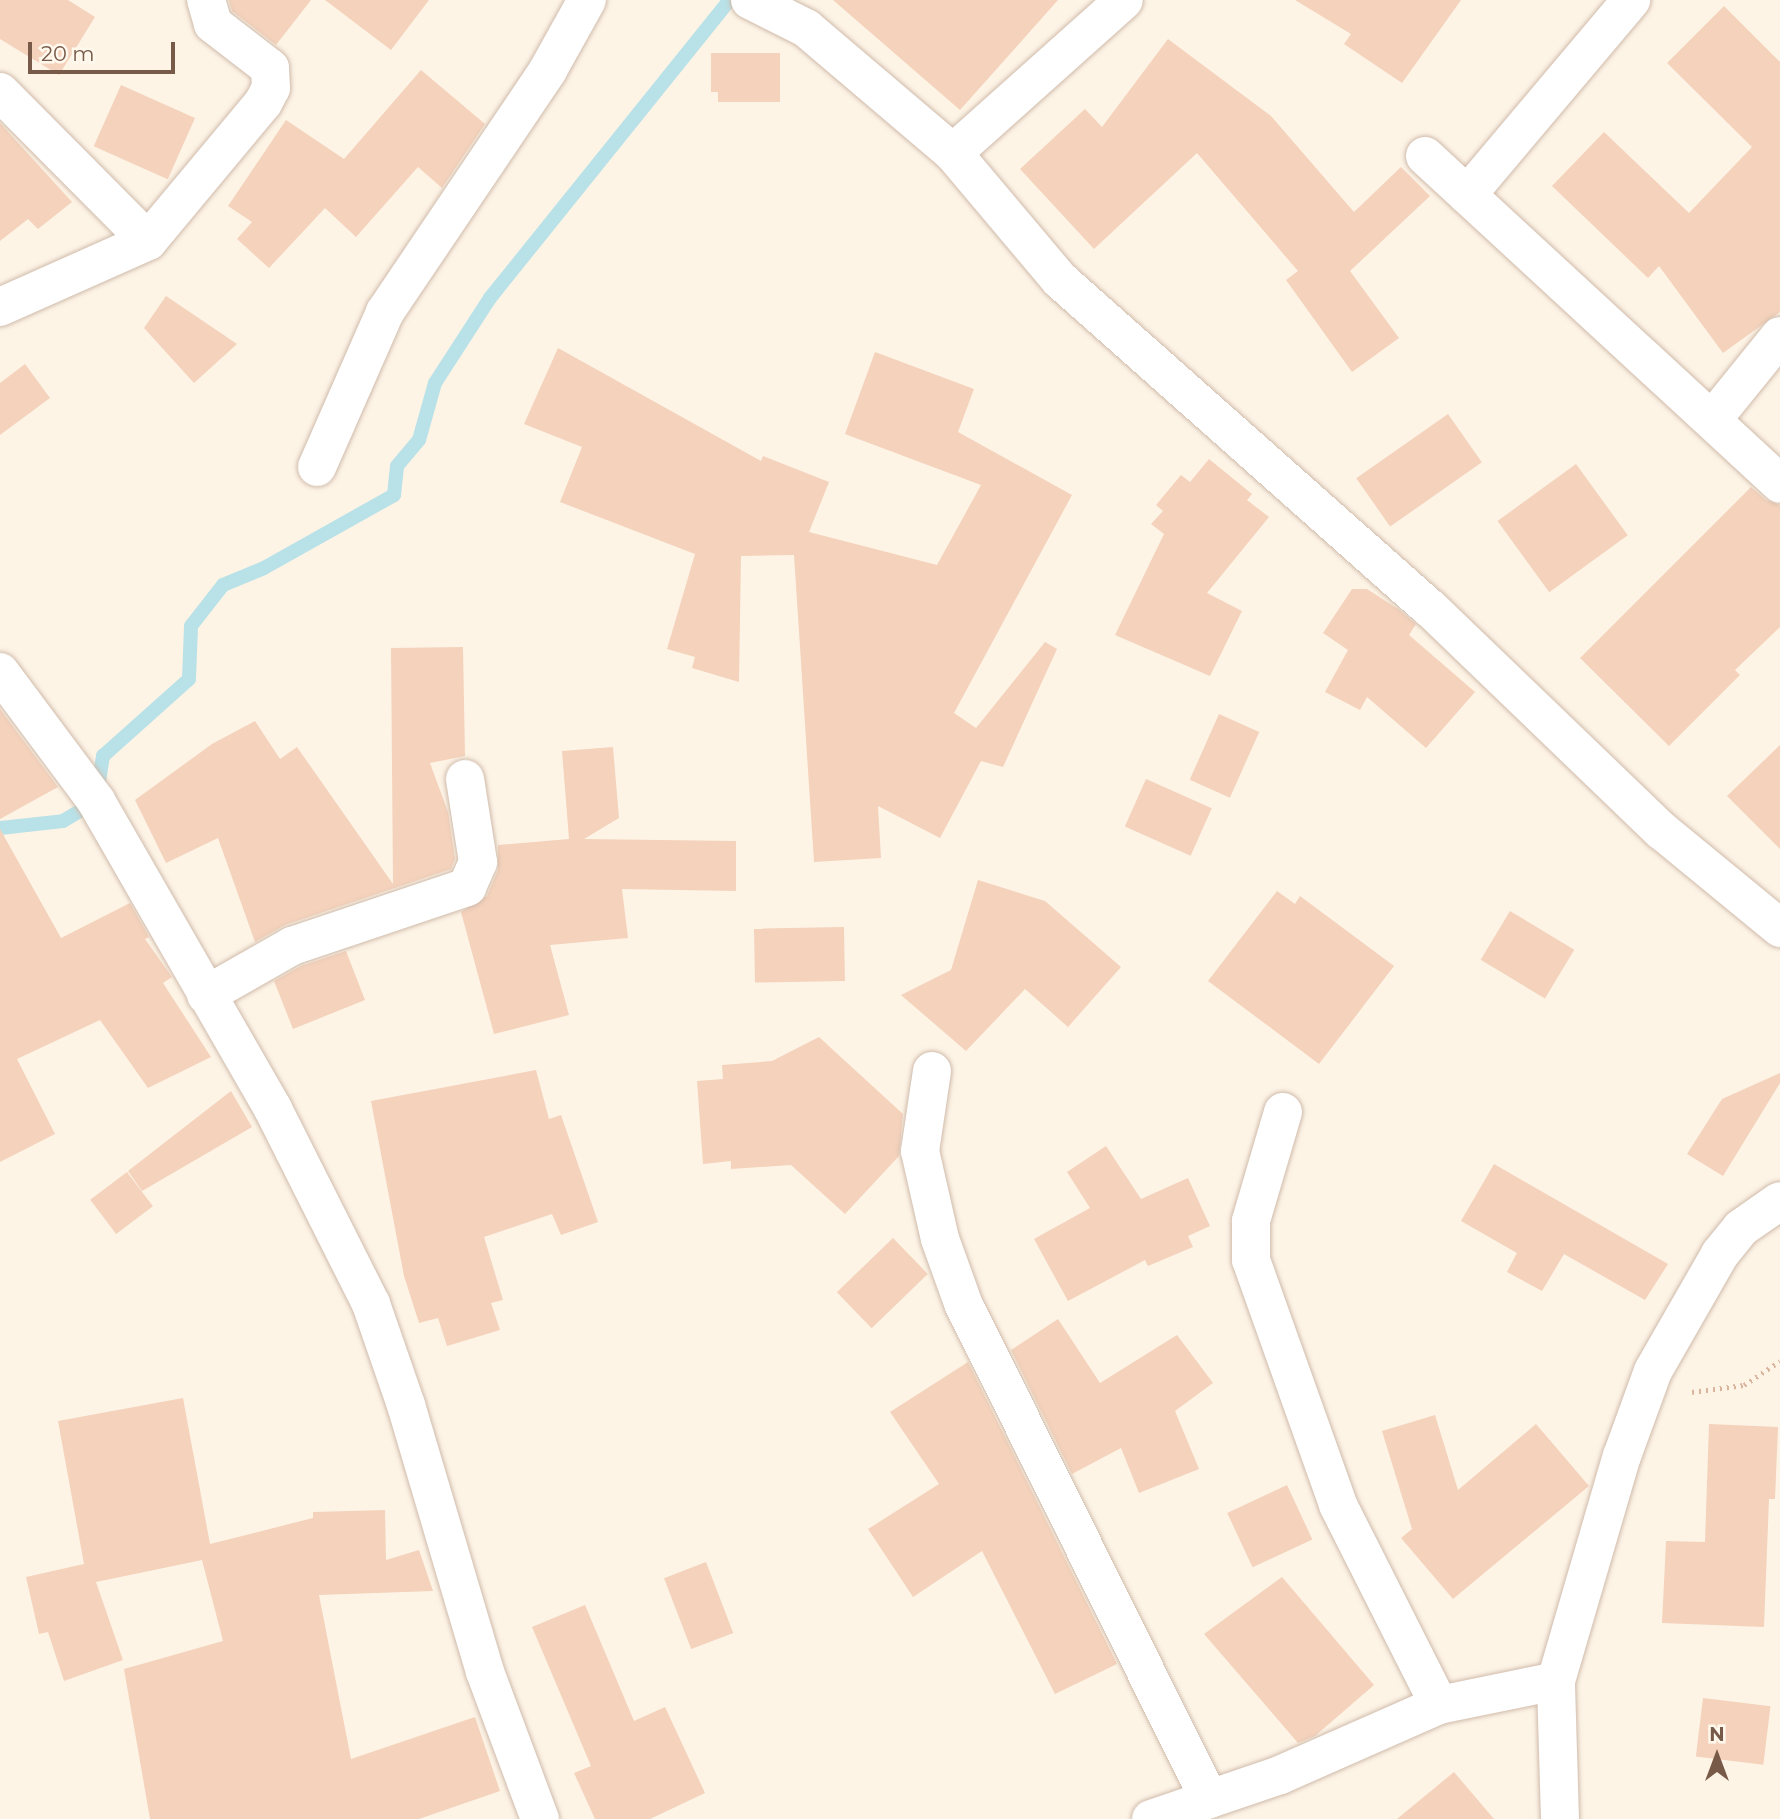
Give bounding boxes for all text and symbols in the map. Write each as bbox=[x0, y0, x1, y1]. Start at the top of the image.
scale bar bbox=[32, 28, 178, 72]
text: 20 m bbox=[41, 41, 95, 66]
north arrow bbox=[1682, 1721, 1752, 1791]
text: N bbox=[1709, 1723, 1725, 1746]

